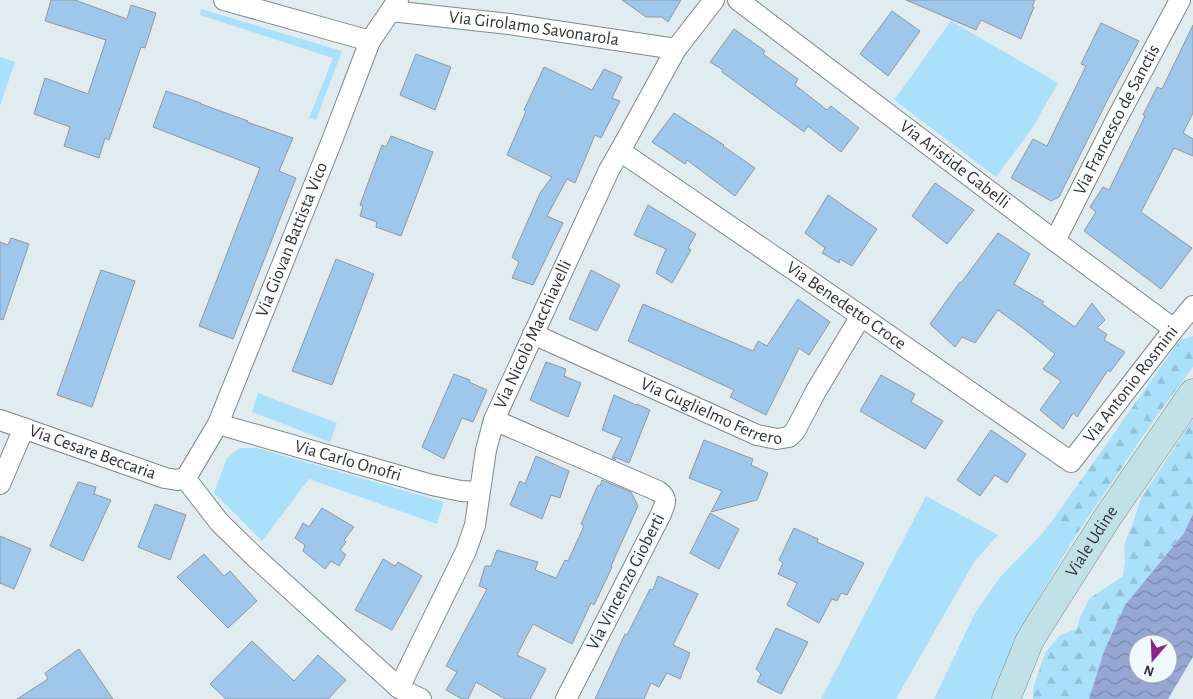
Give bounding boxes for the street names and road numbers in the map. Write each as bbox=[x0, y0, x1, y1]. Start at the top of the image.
street label: Via Girolamo Savonarola bbox=[448, 8, 620, 49]
street label: Via Francesco de Sanctis bbox=[1071, 42, 1163, 198]
street label: Via Aristide Gabelli bbox=[896, 117, 1013, 212]
street label: Via Giovan Battista Vico bbox=[253, 160, 331, 320]
street label: Via Nicolò Macchiavelli bbox=[491, 257, 575, 412]
street label: Via Benedetto Croce bbox=[783, 259, 909, 353]
street label: Via Antonio Rosmini bbox=[1080, 323, 1182, 446]
street label: Via Guglielmo Ferrero bbox=[638, 375, 784, 449]
street label: Via Cesare Beccaria bbox=[27, 422, 158, 483]
street label: Via Carlo Onofri bbox=[292, 437, 403, 485]
street label: Viale Udine bbox=[1063, 503, 1121, 580]
street label: Via Vincenzo Gioberti bbox=[584, 511, 668, 653]

